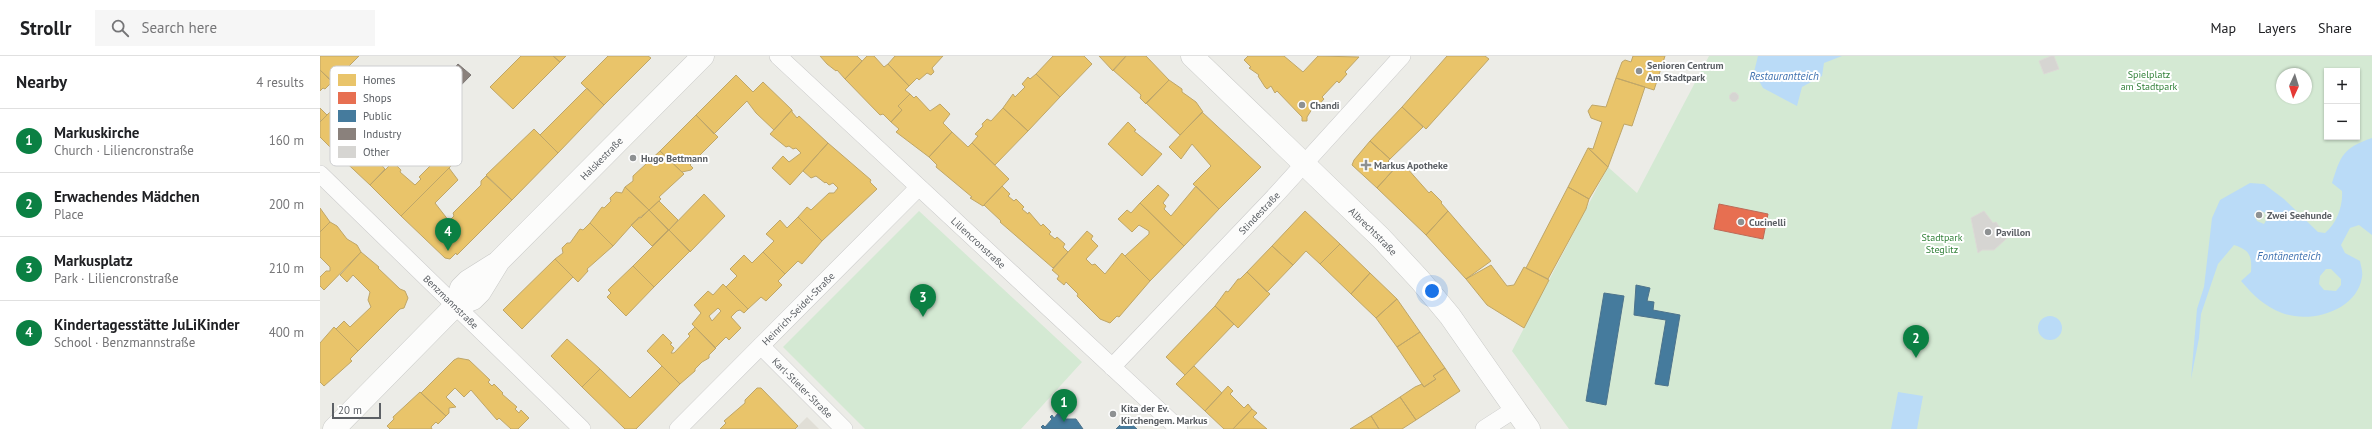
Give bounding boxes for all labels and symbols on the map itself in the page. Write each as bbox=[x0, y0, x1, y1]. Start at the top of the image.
place label: Senioren Centrum Am Stadtpark bbox=[1647, 59, 1724, 84]
legend bbox=[330, 66, 462, 166]
marker: Senioren Centrum Am Stadtpark bbox=[1634, 66, 1644, 76]
park label: Spielplatz am Stadtpark bbox=[2121, 68, 2178, 93]
north arrow bbox=[2276, 68, 2312, 104]
water label: Restaurantteich bbox=[1749, 69, 1819, 83]
text: Homes bbox=[363, 73, 396, 87]
text: Shops bbox=[363, 91, 392, 105]
place label: Chandi bbox=[1310, 99, 1340, 112]
marker: Chandi bbox=[1297, 100, 1307, 110]
text: Public bbox=[363, 109, 392, 123]
text: Industry bbox=[363, 127, 402, 141]
street label: Halskestraße bbox=[577, 134, 626, 183]
text: Other bbox=[363, 145, 390, 159]
place label: Hugo Bettmann bbox=[641, 152, 708, 165]
marker: Hugo Bettmann bbox=[628, 153, 638, 163]
place label: Markus Apotheke bbox=[1374, 159, 1448, 172]
marker: Markus Apotheke bbox=[1361, 160, 1371, 170]
street label: Stindestraße bbox=[1236, 189, 1283, 237]
street label: Albrechtstraße bbox=[1346, 205, 1400, 258]
place label: Zwei Seehunde bbox=[2267, 209, 2332, 222]
marker: Zwei Seehunde bbox=[2254, 210, 2264, 220]
street label: Liliencronstraße bbox=[948, 214, 1008, 272]
place label: Cucinelli bbox=[1749, 216, 1786, 229]
marker: Cucinelli bbox=[1736, 217, 1746, 227]
pin: 4 bbox=[435, 218, 461, 251]
place label: Pavillon bbox=[1996, 226, 2031, 239]
marker: Pavillon bbox=[1983, 227, 1993, 237]
park label: Stadtpark Steglitz bbox=[1922, 231, 1963, 256]
water label: Fontänenteich bbox=[2257, 249, 2321, 263]
street label: Heinrich-Seidel-Straße bbox=[759, 270, 837, 348]
street label: Benzmannstraße bbox=[420, 272, 481, 332]
your location bbox=[1422, 281, 1442, 301]
pin: 3 bbox=[910, 284, 936, 317]
pin: 2 bbox=[1903, 325, 1929, 358]
street label: Karl-Stieler-Straße bbox=[769, 355, 835, 421]
pin: 1 bbox=[1051, 389, 1077, 422]
scale bar bbox=[332, 401, 381, 420]
place label: Kita der Ev. Kirchengem. Markus bbox=[1121, 402, 1207, 427]
marker: Kita der Ev. Kirchengem. Markus bbox=[1108, 409, 1118, 419]

